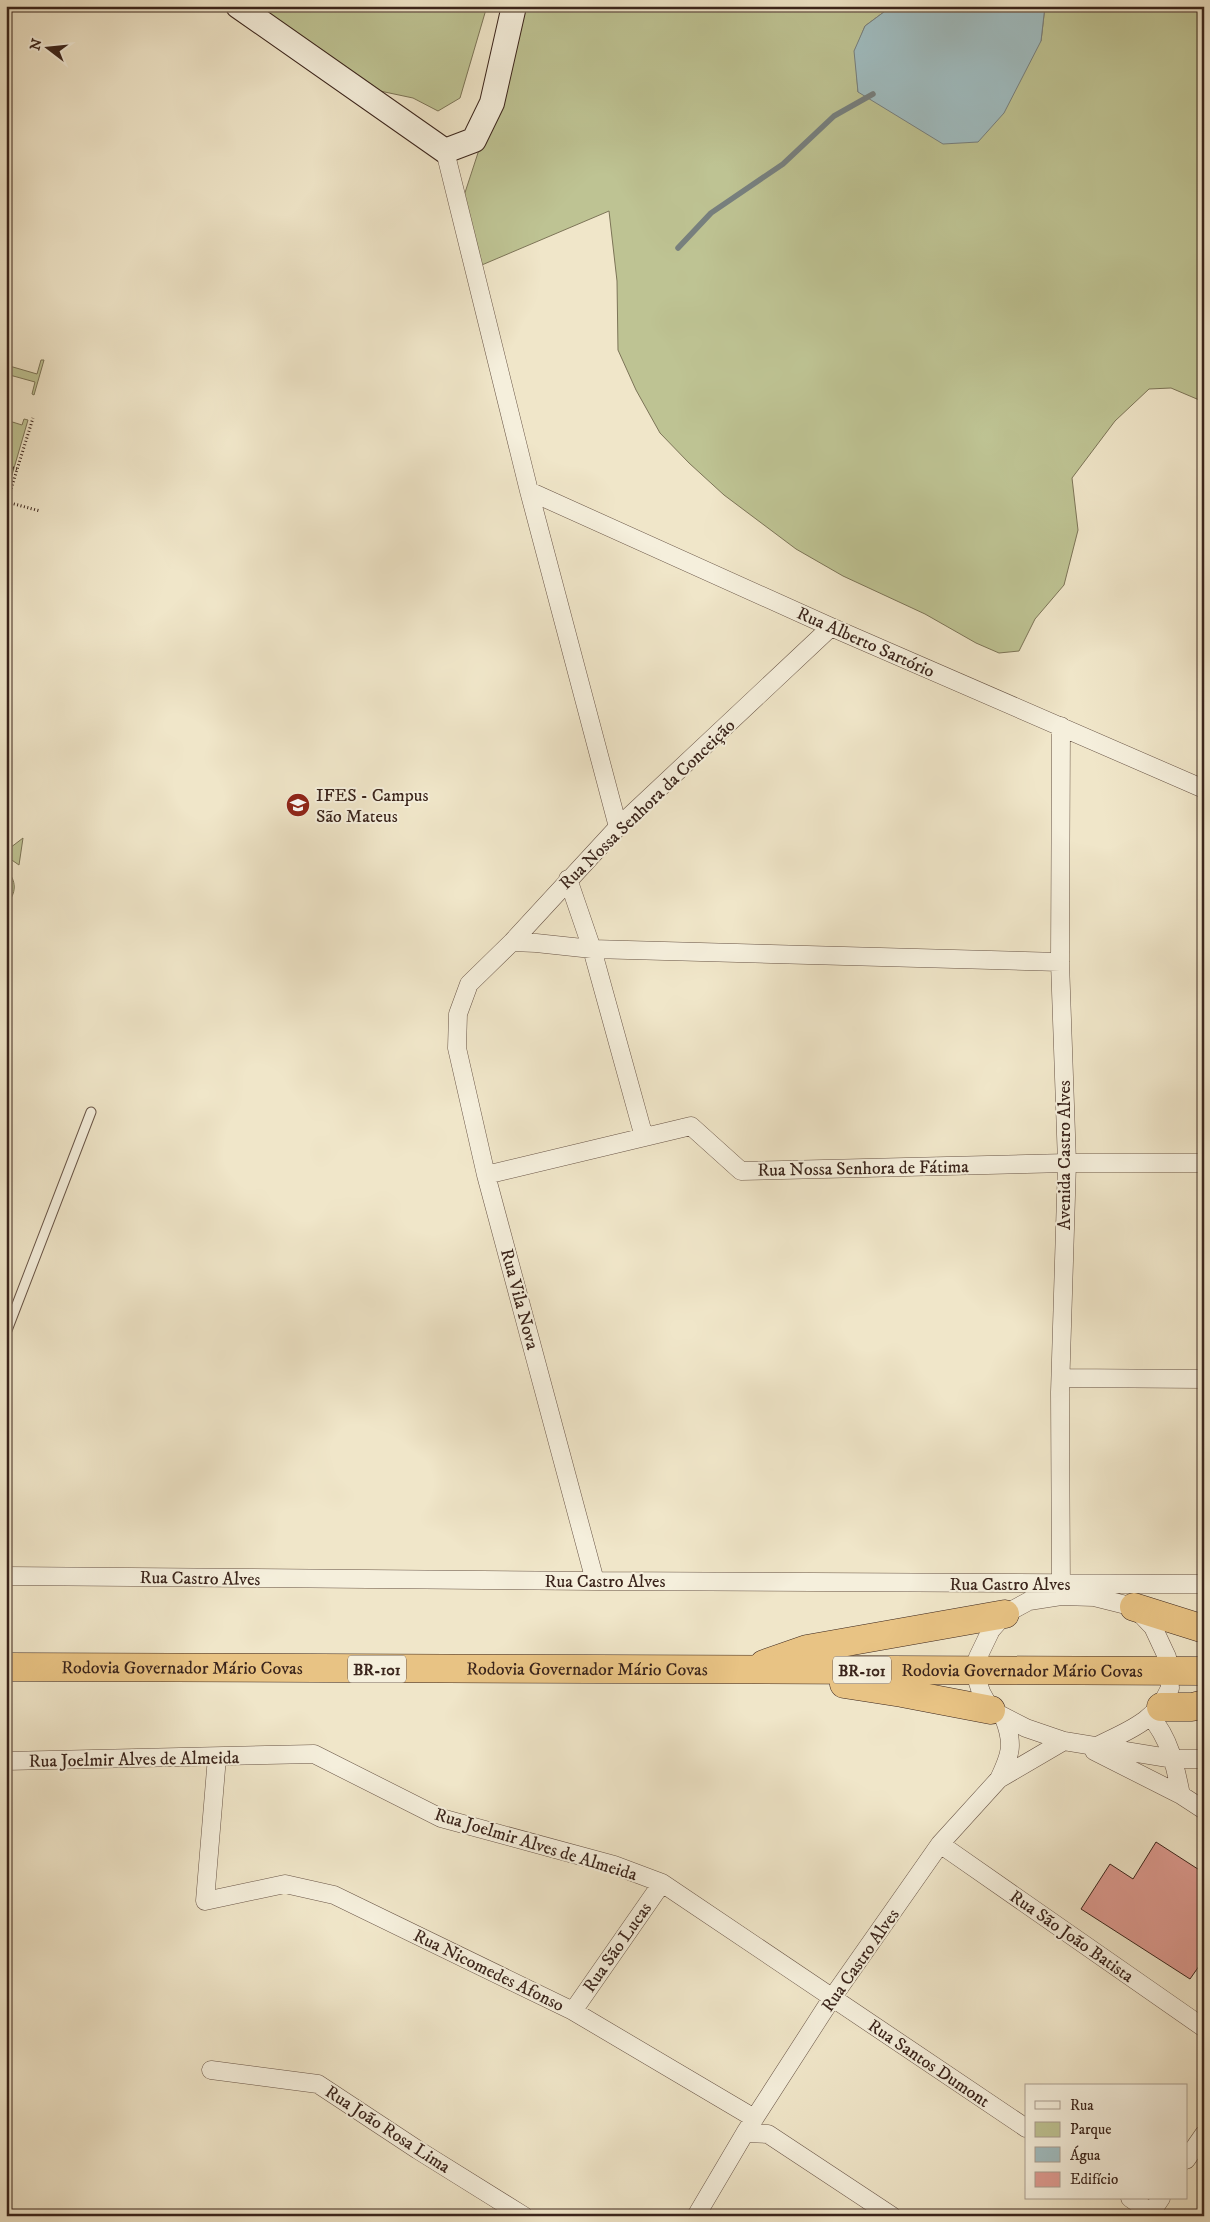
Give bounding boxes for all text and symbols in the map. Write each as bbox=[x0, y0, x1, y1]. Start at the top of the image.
north arrow bbox=[22, 22, 72, 72]
text: N bbox=[26, 36, 47, 53]
street label: Rua Alberto Sartório bbox=[793, 603, 938, 683]
street label: Rua Nossa Senhora da Conceição bbox=[555, 715, 740, 895]
place label: IFES - Campus São Mateus bbox=[316, 785, 429, 828]
school or university icon: IFES - Campus São Mateus bbox=[285, 792, 311, 818]
street label: Avenida Castro Alves bbox=[1054, 1080, 1076, 1230]
street label: Rua Nossa Senhora de Fátima bbox=[757, 1156, 969, 1182]
street label: Rua Vila Nova bbox=[495, 1246, 543, 1353]
street label: Rua Castro Alves bbox=[139, 1567, 261, 1591]
street label: Rua Castro Alves bbox=[545, 1571, 665, 1593]
street label: Rua Castro Alves bbox=[950, 1574, 1070, 1596]
road number: BR-101 bbox=[348, 1656, 406, 1682]
road number: BR-101 bbox=[833, 1656, 891, 1684]
street label: Rodovia Governador Mário Covas bbox=[61, 1657, 303, 1680]
street label: Rodovia Governador Mário Covas bbox=[466, 1659, 708, 1681]
street label: Rodovia Governador Mário Covas bbox=[901, 1660, 1143, 1683]
street label: Rua Joelmir Alves de Almeida bbox=[29, 1747, 240, 1773]
street label: Rua Joelmir Alves de Almeida bbox=[432, 1804, 640, 1886]
street label: Rua São João Batista bbox=[1005, 1886, 1138, 1988]
street label: Rua São Lucas bbox=[579, 1898, 657, 1997]
street label: Rua Castro Alves bbox=[817, 1905, 905, 2016]
street label: Rua Nicomedes Afonso bbox=[410, 1925, 568, 2017]
street label: Rua Santos Dumont bbox=[863, 2015, 994, 2113]
street label: Rua João Rosa Lima bbox=[321, 2081, 455, 2179]
legend bbox=[1025, 2084, 1188, 2200]
text: Rua bbox=[1070, 2096, 1094, 2115]
text: Parque bbox=[1070, 2120, 1111, 2139]
text: Água bbox=[1070, 2145, 1101, 2165]
text: Edifício bbox=[1070, 2170, 1118, 2189]

